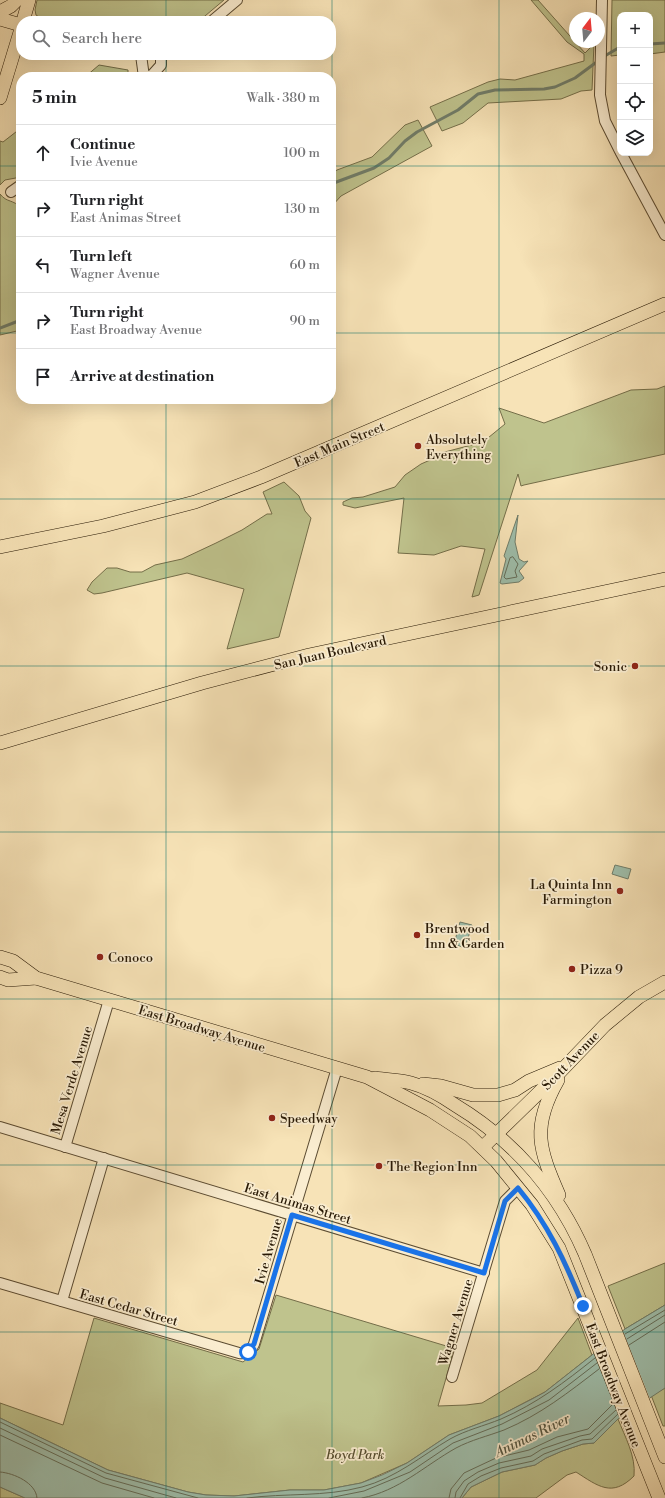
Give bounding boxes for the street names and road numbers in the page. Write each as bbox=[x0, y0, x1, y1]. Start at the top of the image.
street label: East Main Street bbox=[292, 419, 387, 471]
street label: San Juan Boulevard bbox=[273, 632, 388, 674]
street label: East Broadway Avenue bbox=[136, 1002, 268, 1056]
street label: Mesa Verde Avenue bbox=[48, 1024, 96, 1137]
street label: Scott Avenue bbox=[539, 1028, 603, 1094]
street label: East Animas Street bbox=[242, 1180, 354, 1228]
street label: Ivie Avenue bbox=[252, 1216, 286, 1286]
street label: Wagner Avenue bbox=[435, 1277, 477, 1368]
street label: East Cedar Street bbox=[78, 1286, 180, 1330]
street label: East Broadway Avenue bbox=[582, 1321, 644, 1450]

